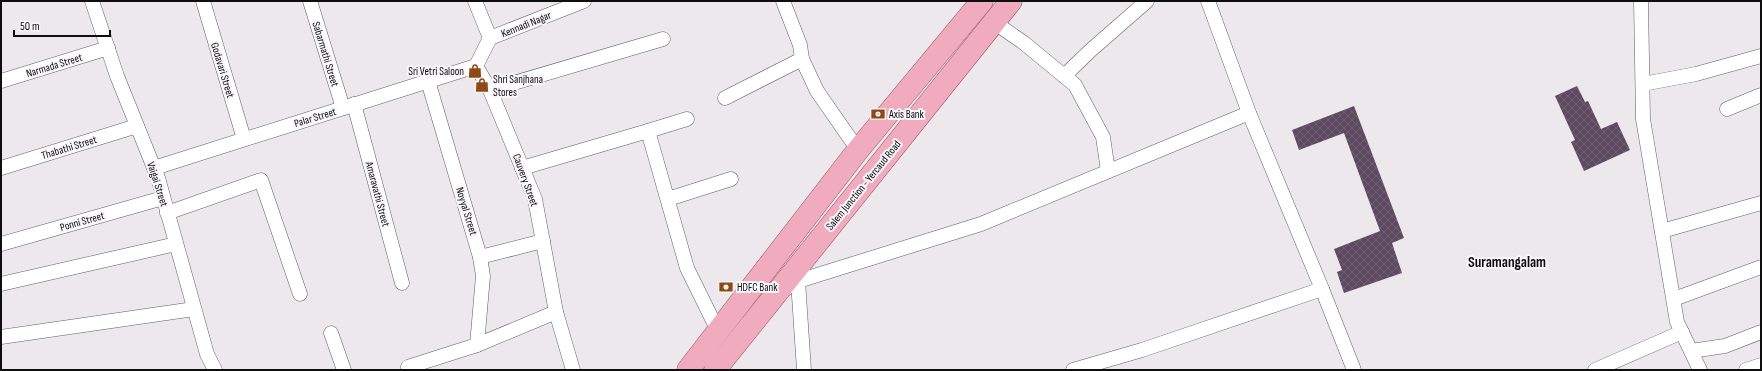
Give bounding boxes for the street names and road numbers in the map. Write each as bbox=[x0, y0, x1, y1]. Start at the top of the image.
street label: Kennadi Nagar bbox=[499, 9, 553, 40]
street label: Sabarmathi Street bbox=[309, 20, 342, 89]
street label: Godavari Street bbox=[208, 41, 237, 100]
street label: Narmada Street bbox=[24, 51, 84, 80]
street label: Palar Street bbox=[293, 105, 338, 130]
street label: Thabathi Street bbox=[40, 133, 99, 162]
street label: Salem Junction - Yercaud Road bbox=[823, 138, 904, 233]
street label: Cauvery Street bbox=[510, 152, 541, 209]
street label: Amaravathi Street bbox=[362, 159, 393, 229]
street label: Vaigai Street bbox=[144, 160, 171, 209]
street label: Noyyal Street bbox=[453, 186, 480, 237]
street label: Ponni Street bbox=[58, 209, 106, 234]

